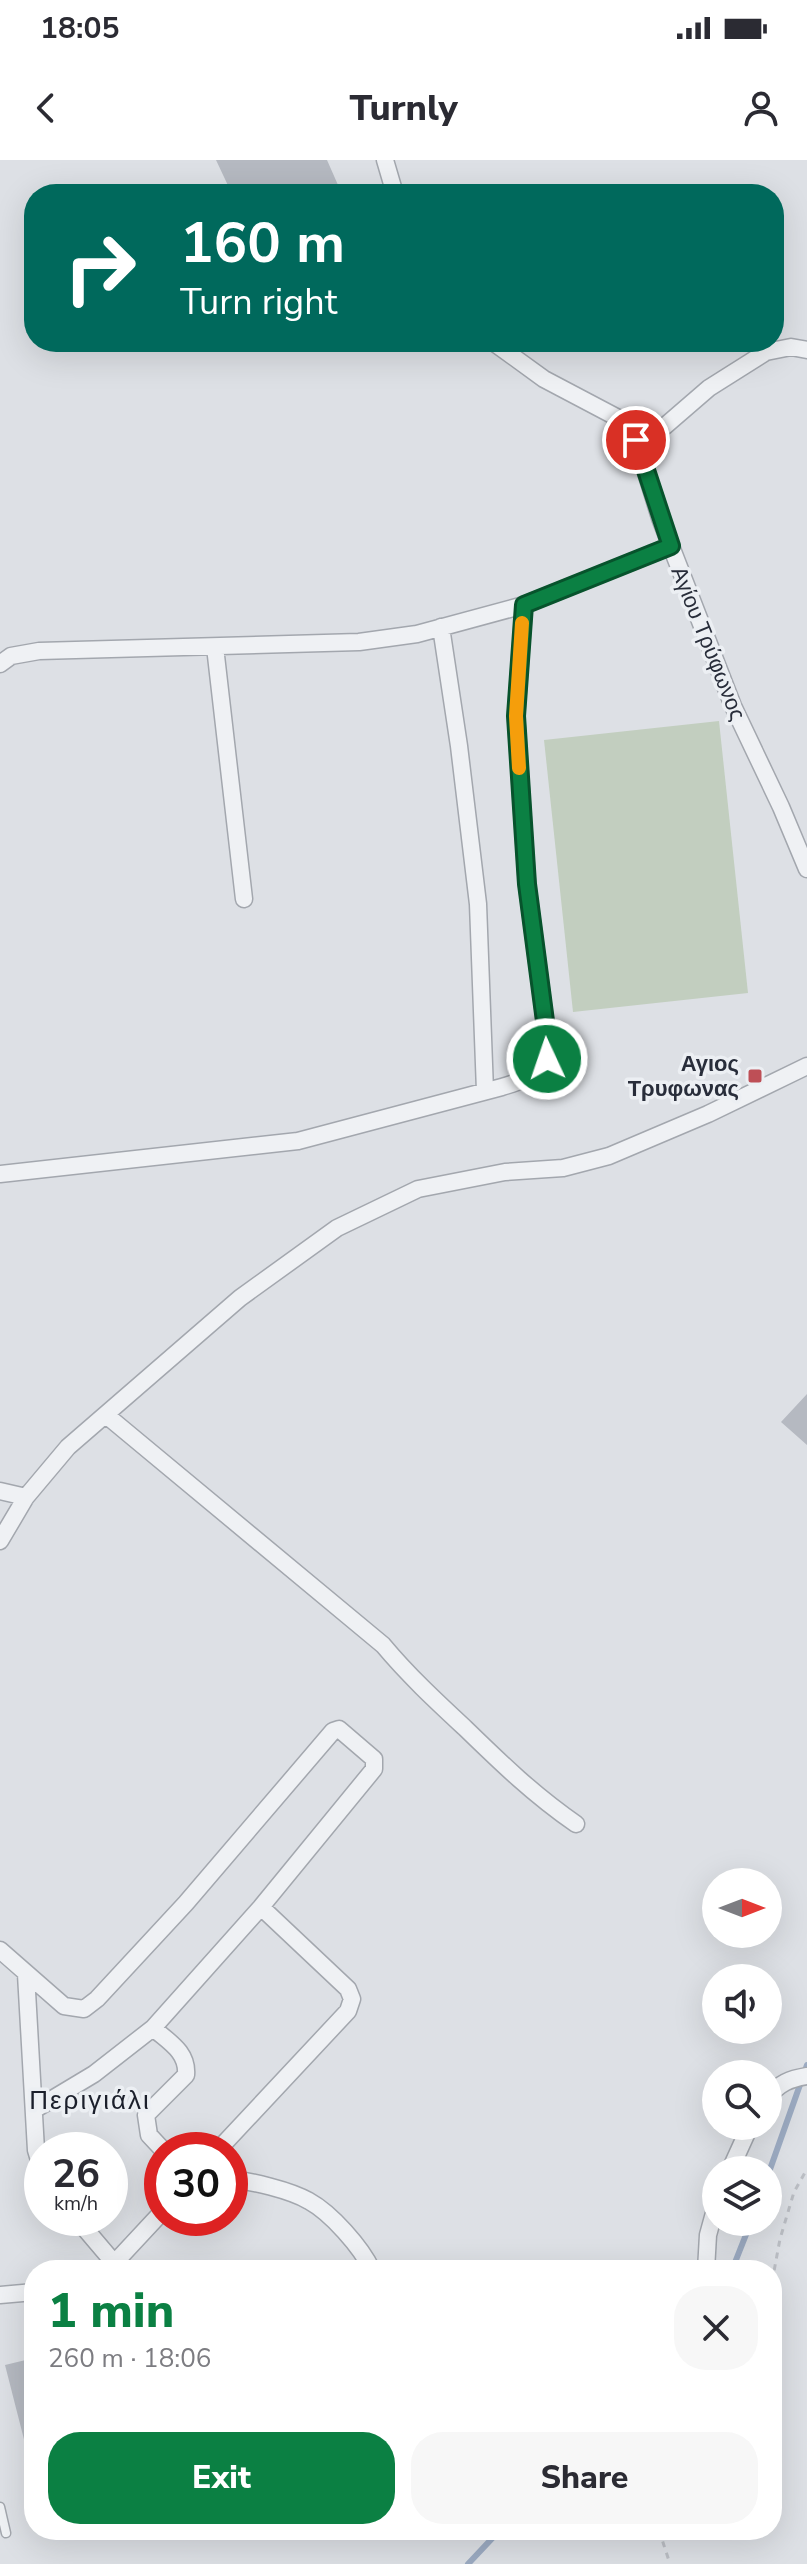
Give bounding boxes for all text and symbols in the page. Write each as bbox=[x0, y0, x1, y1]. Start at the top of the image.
text: 18:05 bbox=[40, 8, 119, 49]
text: Turnly bbox=[349, 84, 458, 133]
icon: back bbox=[24, 86, 68, 130]
icon: person bbox=[739, 86, 783, 130]
text: 160 m bbox=[180, 205, 345, 282]
icon: right bbox=[48, 216, 152, 320]
text: Turn right bbox=[180, 278, 337, 327]
pin bbox=[602, 406, 670, 474]
icon: arrive bbox=[614, 418, 658, 462]
street label: Αγίου Τρύφωνος bbox=[664, 562, 753, 725]
position arrow bbox=[505, 1017, 589, 1101]
place label: Αγιος Τρυφωνας bbox=[628, 1049, 739, 1104]
marker: Αγιος Τρυφωνας bbox=[746, 1067, 764, 1085]
north arrow bbox=[702, 1868, 782, 1948]
map controls bbox=[702, 1868, 782, 2236]
button: sound bbox=[702, 1964, 782, 2044]
button: search bbox=[702, 2060, 782, 2140]
district label: Περιγιάλι bbox=[29, 2083, 151, 2118]
speed limit sign: 30 bbox=[144, 2132, 248, 2236]
text: 26 bbox=[52, 2147, 100, 2201]
button: layers bbox=[702, 2156, 782, 2236]
text: km/h bbox=[54, 2190, 98, 2217]
text: 1 min bbox=[48, 2278, 174, 2344]
button: close bbox=[674, 2286, 758, 2370]
text: 260 m · 18:06 bbox=[48, 2341, 211, 2376]
button: Exit bbox=[48, 2432, 395, 2524]
button: Share bbox=[411, 2432, 758, 2524]

